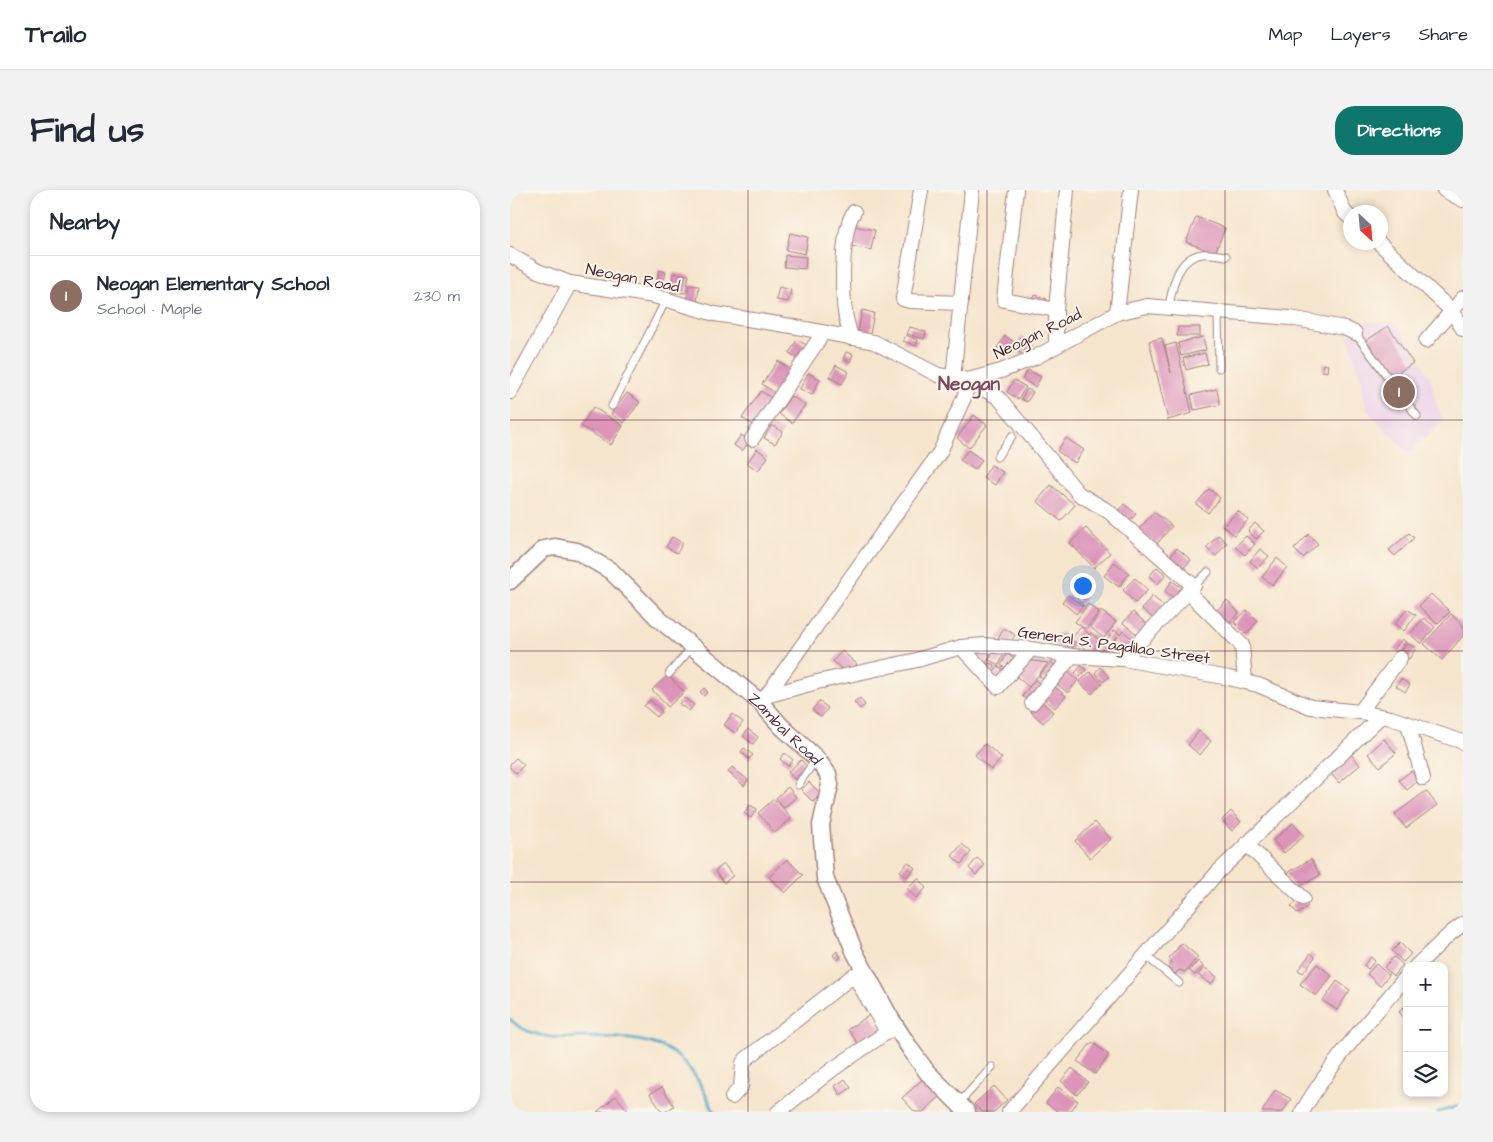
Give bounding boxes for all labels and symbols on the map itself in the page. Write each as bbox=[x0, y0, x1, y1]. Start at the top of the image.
north arrow bbox=[1343, 205, 1388, 250]
street label: Neogan Road bbox=[584, 258, 682, 299]
street label: Neogan Road bbox=[990, 303, 1085, 366]
district label: Neogan bbox=[938, 371, 1000, 399]
pin: 1 bbox=[1383, 373, 1415, 411]
your location bbox=[1070, 573, 1096, 599]
street label: General S. Pagdilao Street bbox=[1016, 621, 1212, 670]
street label: Zambal Road bbox=[744, 687, 827, 769]

